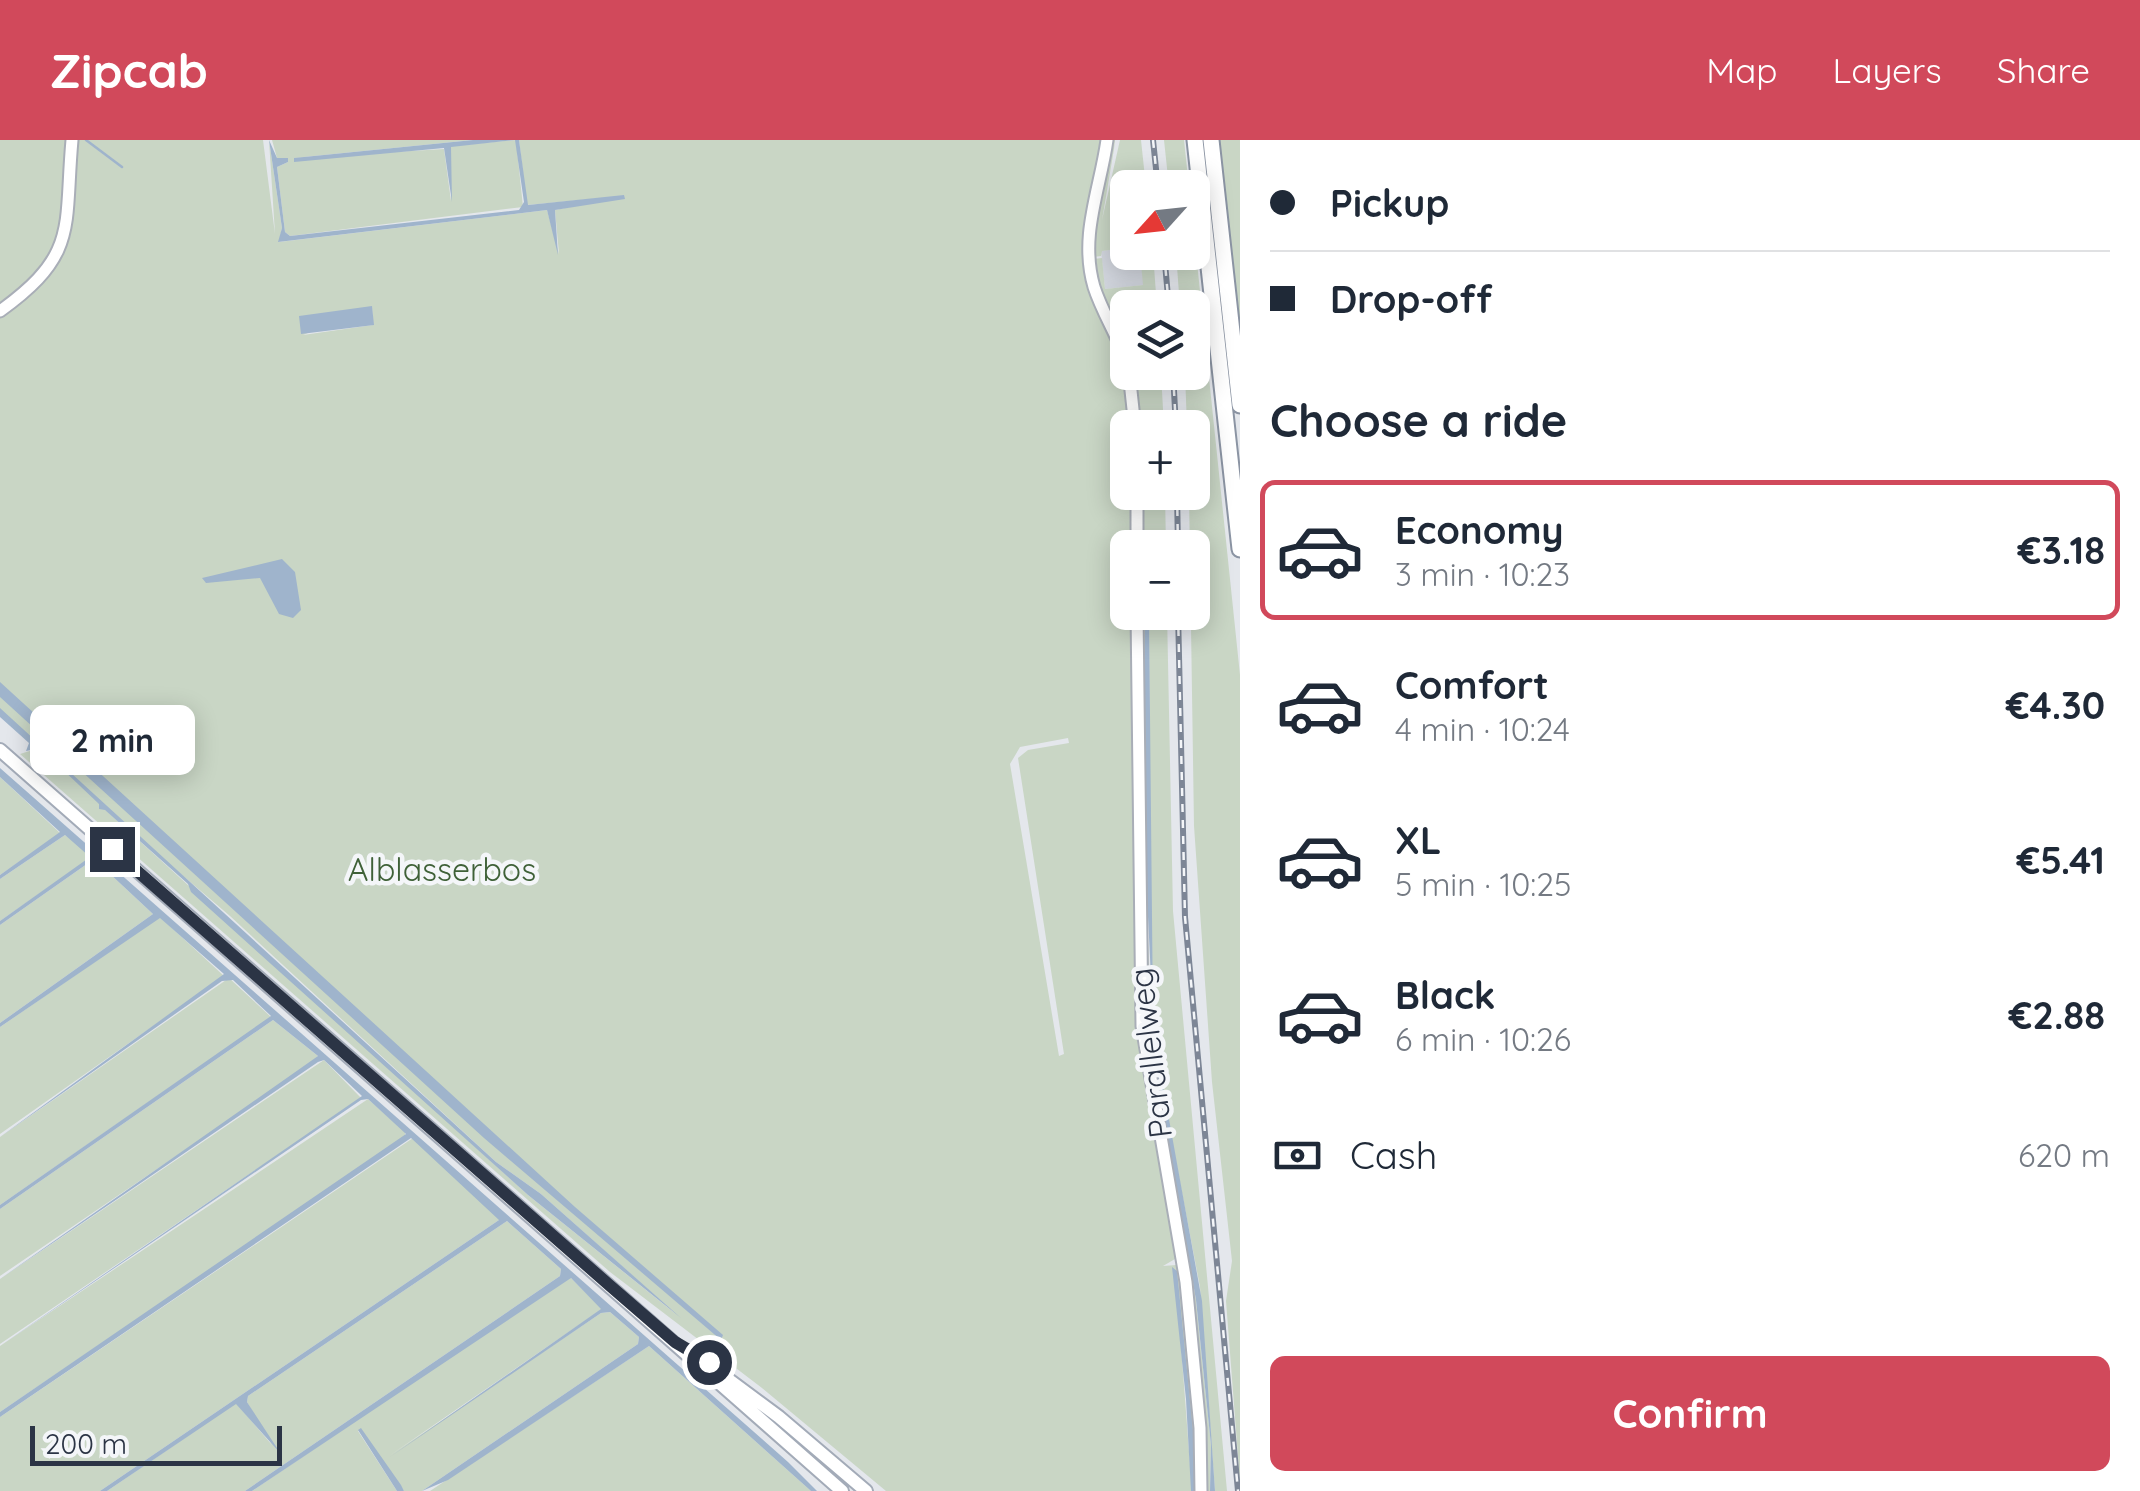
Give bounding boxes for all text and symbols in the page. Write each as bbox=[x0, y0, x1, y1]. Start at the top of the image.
text: Zipcab bbox=[50, 40, 208, 100]
text: Map bbox=[1706, 48, 1778, 92]
text: Layers bbox=[1833, 48, 1942, 92]
text: Share bbox=[1997, 48, 2090, 92]
north arrow bbox=[1110, 170, 1210, 270]
map controls bbox=[1110, 170, 1210, 630]
text: Pickup bbox=[1330, 179, 1449, 227]
text: Drop-off bbox=[1330, 275, 1492, 323]
button: layers bbox=[1110, 290, 1210, 390]
text: Choose a ride bbox=[1270, 392, 1567, 448]
button: + bbox=[1110, 410, 1210, 510]
icon: car bbox=[1275, 505, 1365, 595]
text: Economy bbox=[1395, 506, 1564, 554]
text: €3.18 bbox=[2018, 526, 2105, 574]
button: − bbox=[1110, 530, 1210, 630]
text: 3 min · 10:23 bbox=[1395, 554, 1570, 594]
icon: car bbox=[1275, 660, 1365, 750]
text: Comfort bbox=[1395, 661, 1549, 709]
text: €4.30 bbox=[2006, 681, 2105, 729]
callout: 2 min bbox=[29, 704, 194, 774]
text: 4 min · 10:24 bbox=[1395, 709, 1570, 749]
text: 2 min bbox=[71, 720, 154, 760]
icon: car bbox=[1275, 815, 1365, 905]
text: XL bbox=[1395, 816, 1441, 864]
route end bbox=[90, 827, 135, 872]
text: €5.41 bbox=[2016, 836, 2105, 884]
park label: Alblasserbos bbox=[348, 849, 536, 889]
text: 5 min · 10:25 bbox=[1395, 864, 1571, 904]
street label: Parallelweg bbox=[1120, 966, 1180, 1140]
icon: car bbox=[1275, 970, 1365, 1060]
text: Black bbox=[1395, 971, 1495, 1019]
text: €2.88 bbox=[2008, 991, 2105, 1039]
text: 6 min · 10:26 bbox=[1395, 1019, 1571, 1059]
icon: cash bbox=[1270, 1128, 1325, 1183]
text: Cash bbox=[1350, 1131, 1437, 1179]
text: 620 m bbox=[2018, 1135, 2110, 1175]
route start bbox=[687, 1340, 732, 1385]
button: Confirm bbox=[1270, 1356, 2110, 1471]
scale bar bbox=[30, 1421, 282, 1466]
text: 200 m bbox=[45, 1426, 127, 1461]

